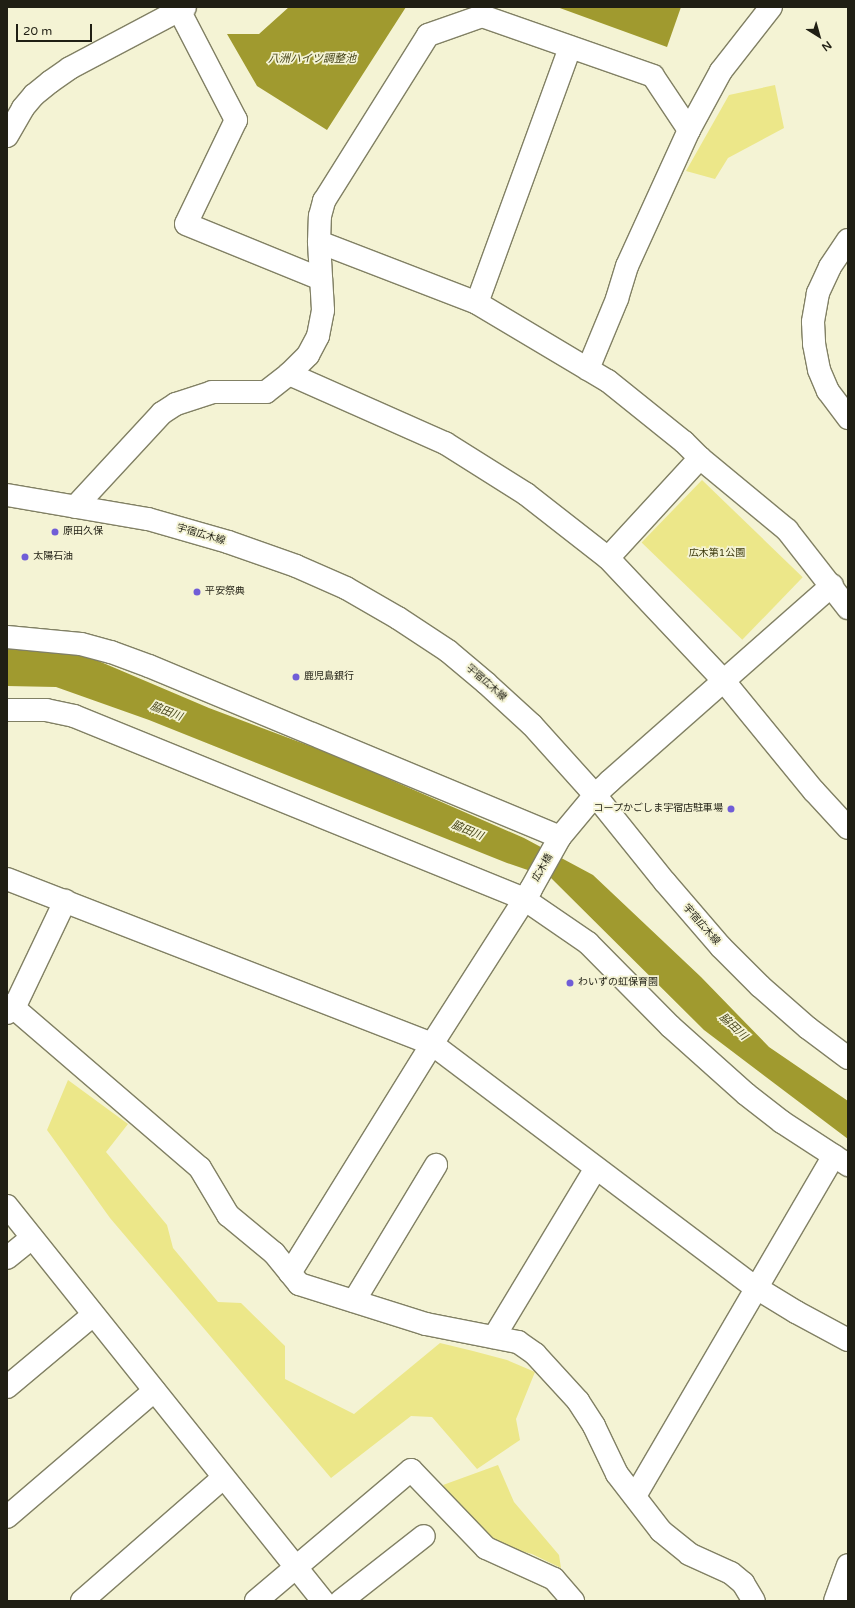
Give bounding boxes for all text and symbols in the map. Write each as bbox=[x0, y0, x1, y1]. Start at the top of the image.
scale bar bbox=[18, 16, 94, 42]
north arrow bbox=[799, 16, 839, 56]
text: 20 m bbox=[23, 24, 52, 38]
text: N bbox=[819, 38, 834, 54]
water label: 八洲ハイツ調整池 bbox=[268, 52, 356, 66]
street label: 宇宿広木線 bbox=[175, 522, 227, 548]
place label: 原田久保 bbox=[63, 526, 103, 538]
marker: 原田久保 bbox=[50, 527, 60, 537]
park label: 広木第1公園 bbox=[689, 548, 745, 560]
place label: 太陽石油 bbox=[33, 551, 73, 563]
marker: 太陽石油 bbox=[20, 552, 30, 562]
place label: 平安祭典 bbox=[205, 586, 245, 598]
marker: 平安祭典 bbox=[192, 587, 202, 597]
street label: 宇宿広木線 bbox=[463, 662, 509, 704]
place label: 鹿児島銀行 bbox=[304, 671, 354, 683]
marker: 鹿児島銀行 bbox=[291, 672, 301, 682]
water label: 脇田川 bbox=[148, 700, 184, 724]
place label: コープかごしま宇宿店駐車場 bbox=[593, 803, 723, 815]
marker: コープかごしま宇宿店駐車場 bbox=[726, 804, 736, 814]
water label: 脇田川 bbox=[449, 818, 485, 844]
street label: 広木橋 bbox=[530, 852, 556, 884]
street label: 宇宿広木線 bbox=[680, 902, 722, 948]
place label: わいずの虹保育園 bbox=[578, 977, 658, 989]
marker: わいずの虹保育園 bbox=[565, 978, 575, 988]
water label: 脇田川 bbox=[716, 1011, 750, 1043]

